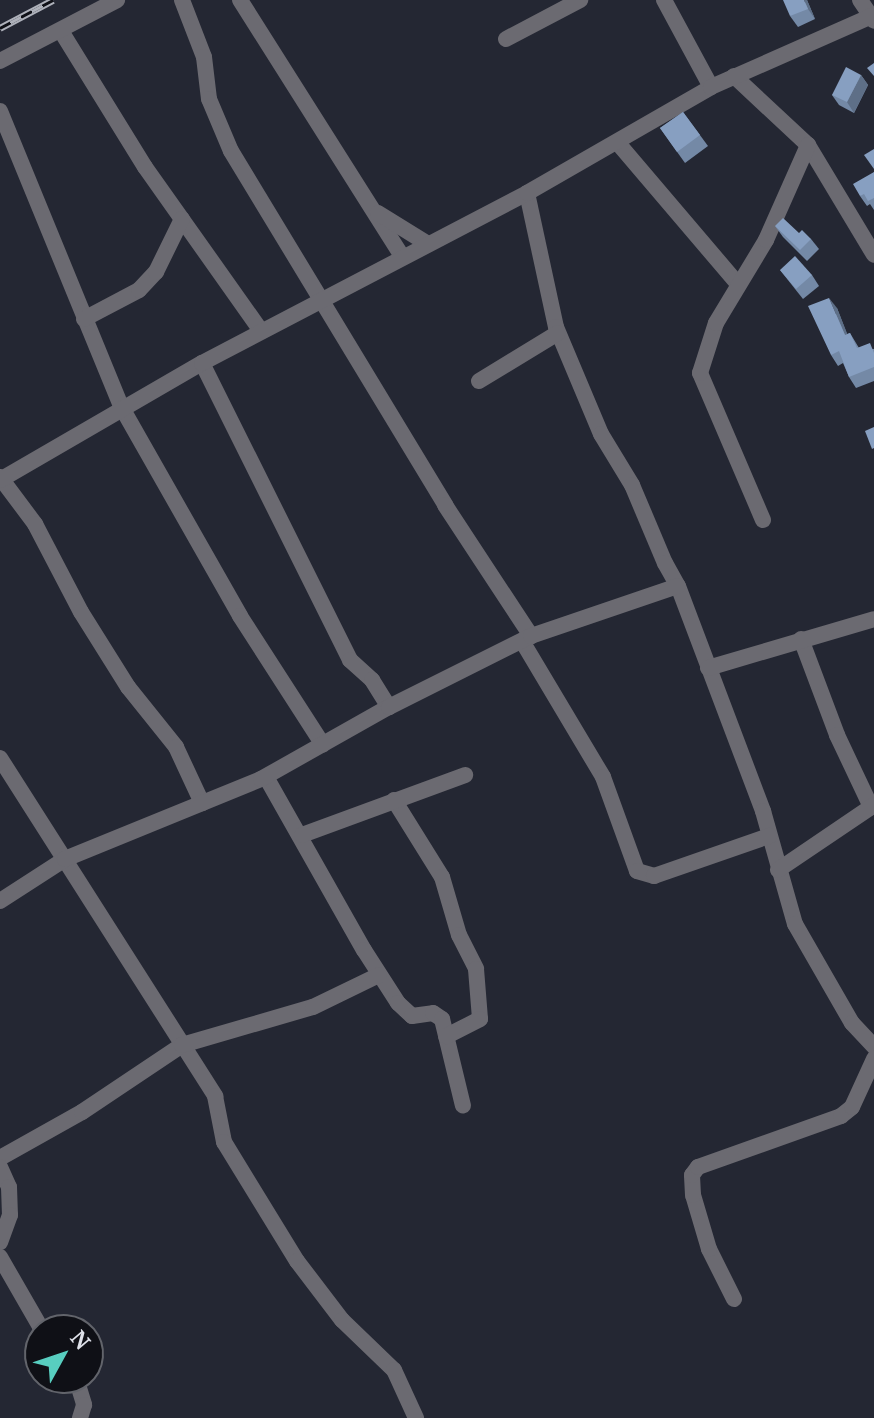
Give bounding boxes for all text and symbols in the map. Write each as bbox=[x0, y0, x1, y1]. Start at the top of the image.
north arrow bbox=[24, 1314, 104, 1394]
text: N bbox=[65, 1324, 98, 1355]

